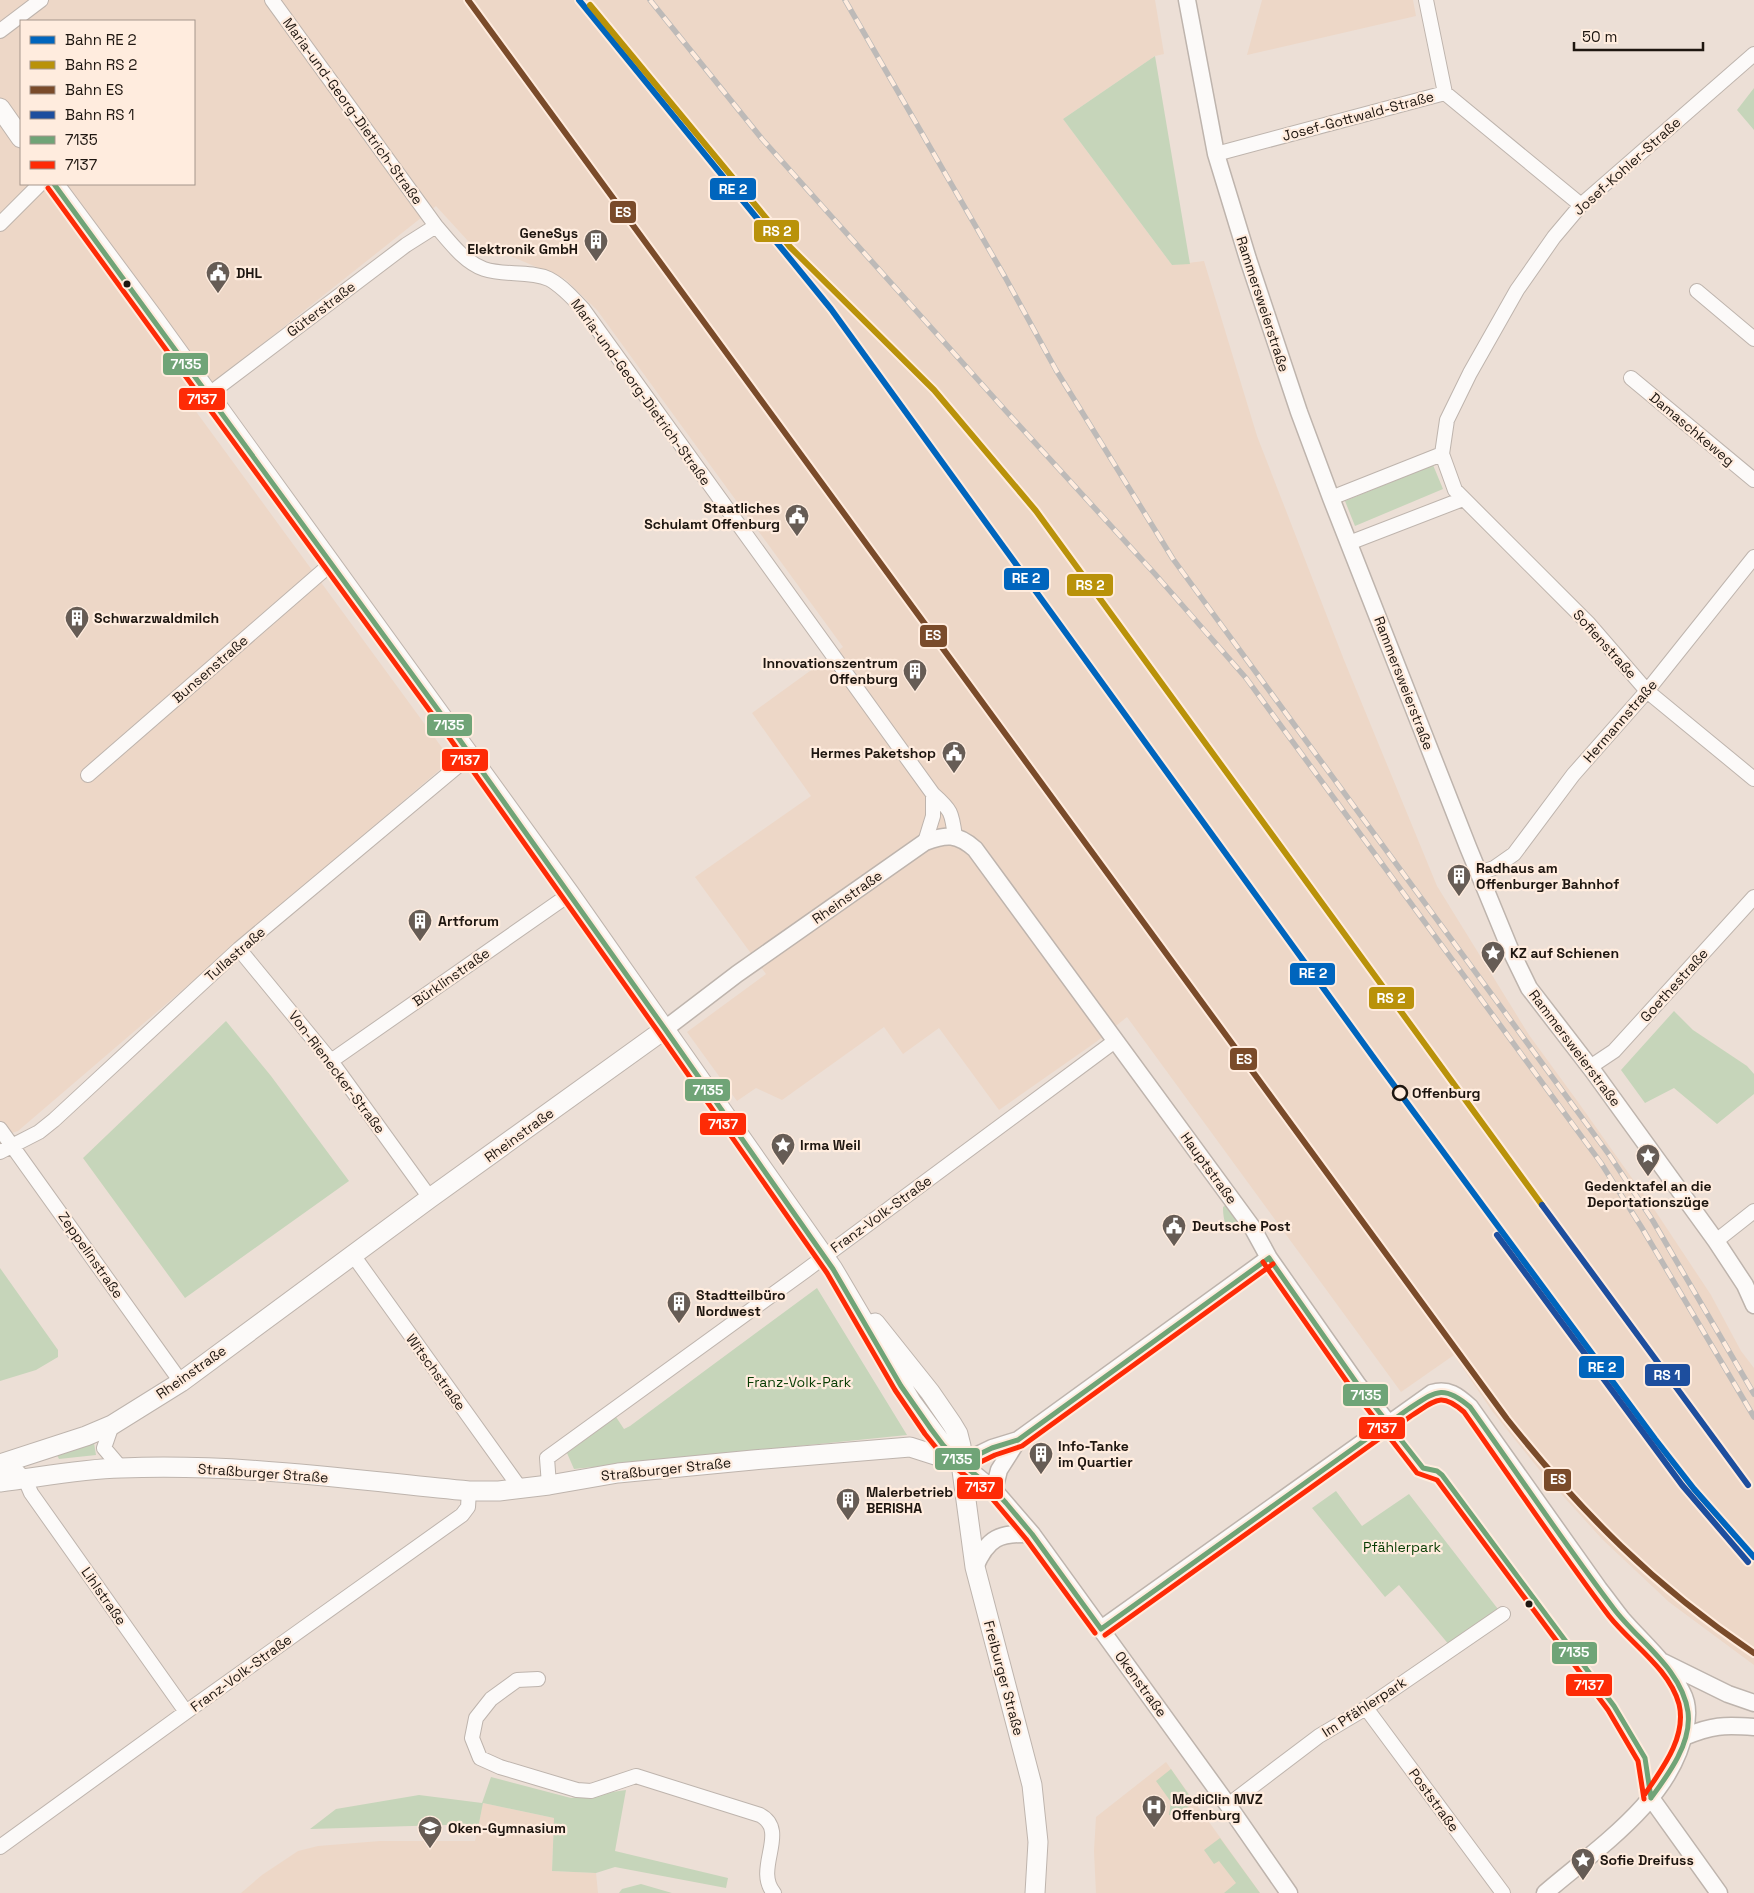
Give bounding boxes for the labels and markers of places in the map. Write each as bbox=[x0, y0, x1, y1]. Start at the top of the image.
place label: GeneSys Elektronik GmbH bbox=[467, 224, 578, 258]
building icon: GeneSys Elektronik GmbH bbox=[583, 228, 609, 262]
public building icon: DHL bbox=[205, 260, 231, 294]
place label: DHL bbox=[236, 264, 263, 282]
unlabelled marker bbox=[122, 279, 132, 289]
place label: Staatliches Schulamt Offenburg bbox=[644, 499, 780, 533]
public building icon: Staatliches Schulamt Offenburg bbox=[784, 503, 810, 537]
building icon: Schwarzwaldmilch bbox=[64, 605, 90, 639]
place label: Schwarzwaldmilch bbox=[94, 609, 219, 627]
place label: Innovationszentrum Offenburg bbox=[763, 654, 898, 688]
building icon: Innovationszentrum Offenburg bbox=[902, 658, 928, 692]
public building icon: Hermes Paketshop bbox=[941, 740, 967, 774]
place label: Hermes Paketshop bbox=[811, 744, 936, 762]
place label: Radhaus am Offenburger Bahnhof bbox=[1476, 859, 1619, 893]
building icon: Radhaus am Offenburger Bahnhof bbox=[1446, 863, 1472, 897]
building icon: Artforum bbox=[407, 908, 433, 942]
place label: Artforum bbox=[438, 912, 499, 930]
place icon: KZ auf Schienen bbox=[1480, 940, 1506, 974]
place label: KZ auf Schienen bbox=[1510, 944, 1619, 962]
place label: Offenburg bbox=[1412, 1084, 1480, 1102]
marker: Offenburg bbox=[1392, 1085, 1408, 1101]
place icon: Irma Weil bbox=[770, 1132, 796, 1166]
place label: Irma Weil bbox=[800, 1136, 861, 1154]
place icon: Gedenktafel an die Deportationszüge bbox=[1635, 1143, 1661, 1177]
place label: Gedenktafel an die Deportationszüge bbox=[1584, 1177, 1712, 1211]
public building icon: Deutsche Post bbox=[1161, 1213, 1187, 1247]
place label: Deutsche Post bbox=[1192, 1217, 1291, 1235]
place label: Stadtteilbüro Nordwest bbox=[696, 1286, 786, 1320]
building icon: Stadtteilbüro Nordwest bbox=[666, 1290, 692, 1324]
place label: Info-Tanke im Quartier bbox=[1058, 1437, 1133, 1471]
building icon: Info-Tanke im Quartier bbox=[1028, 1441, 1054, 1475]
place label: Malerbetrieb BERISHA bbox=[866, 1483, 953, 1517]
building icon: Malerbetrieb BERISHA bbox=[835, 1487, 861, 1521]
unlabelled marker bbox=[1524, 1599, 1534, 1609]
place label: MediClin MVZ Offenburg bbox=[1172, 1790, 1263, 1824]
hospital icon: MediClin MVZ Offenburg bbox=[1141, 1794, 1167, 1828]
school or university icon: Oken-Gymnasium bbox=[417, 1815, 443, 1849]
place label: Oken-Gymnasium bbox=[448, 1819, 566, 1837]
place icon: Sofie Dreifuss bbox=[1570, 1847, 1596, 1881]
place label: Sofie Dreifuss bbox=[1600, 1851, 1694, 1869]

